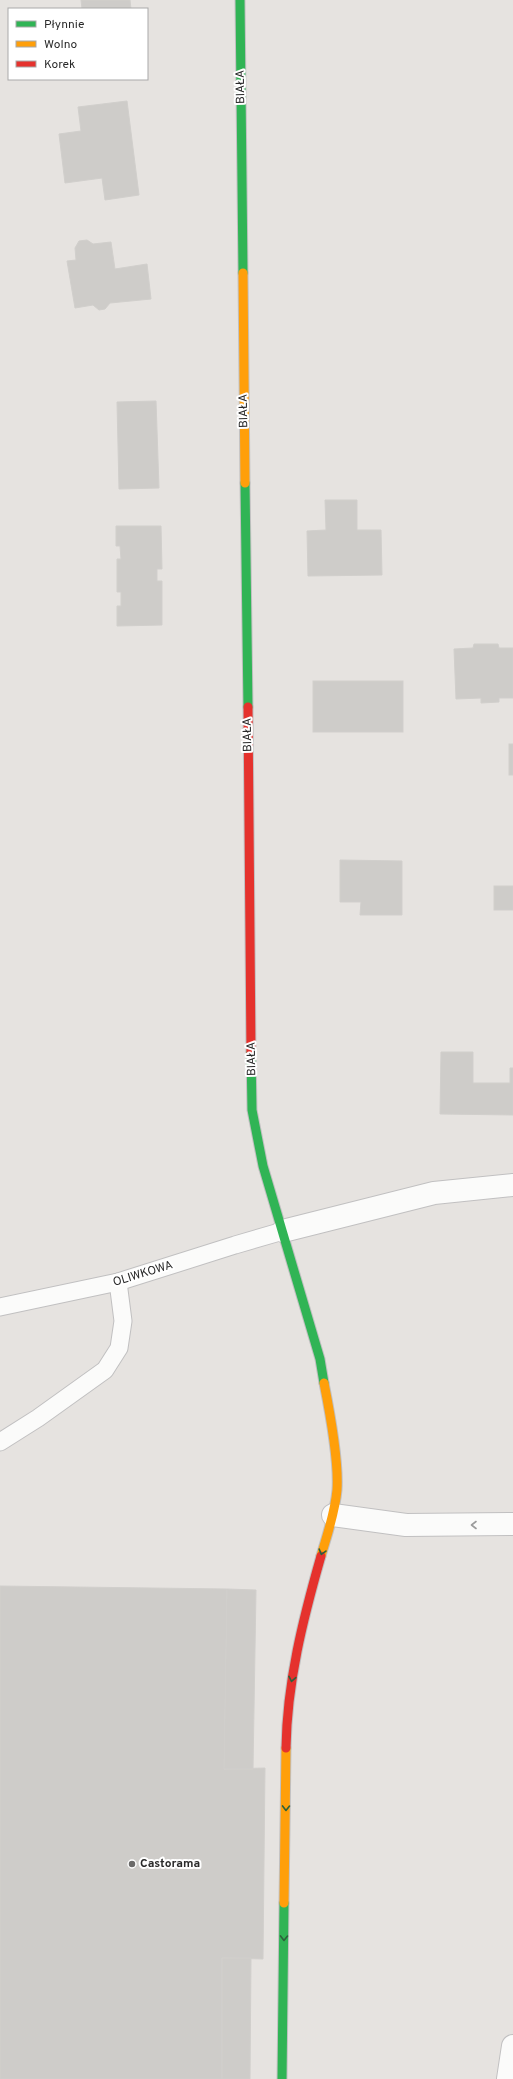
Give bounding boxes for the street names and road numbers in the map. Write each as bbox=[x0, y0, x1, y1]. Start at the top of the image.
street label: BIAŁA bbox=[233, 70, 249, 104]
street label: BIAŁA bbox=[236, 394, 252, 428]
street label: BIAŁA bbox=[240, 718, 256, 752]
street label: BIAŁA bbox=[244, 1042, 260, 1076]
street label: OLIWKOWA bbox=[111, 1257, 175, 1291]

